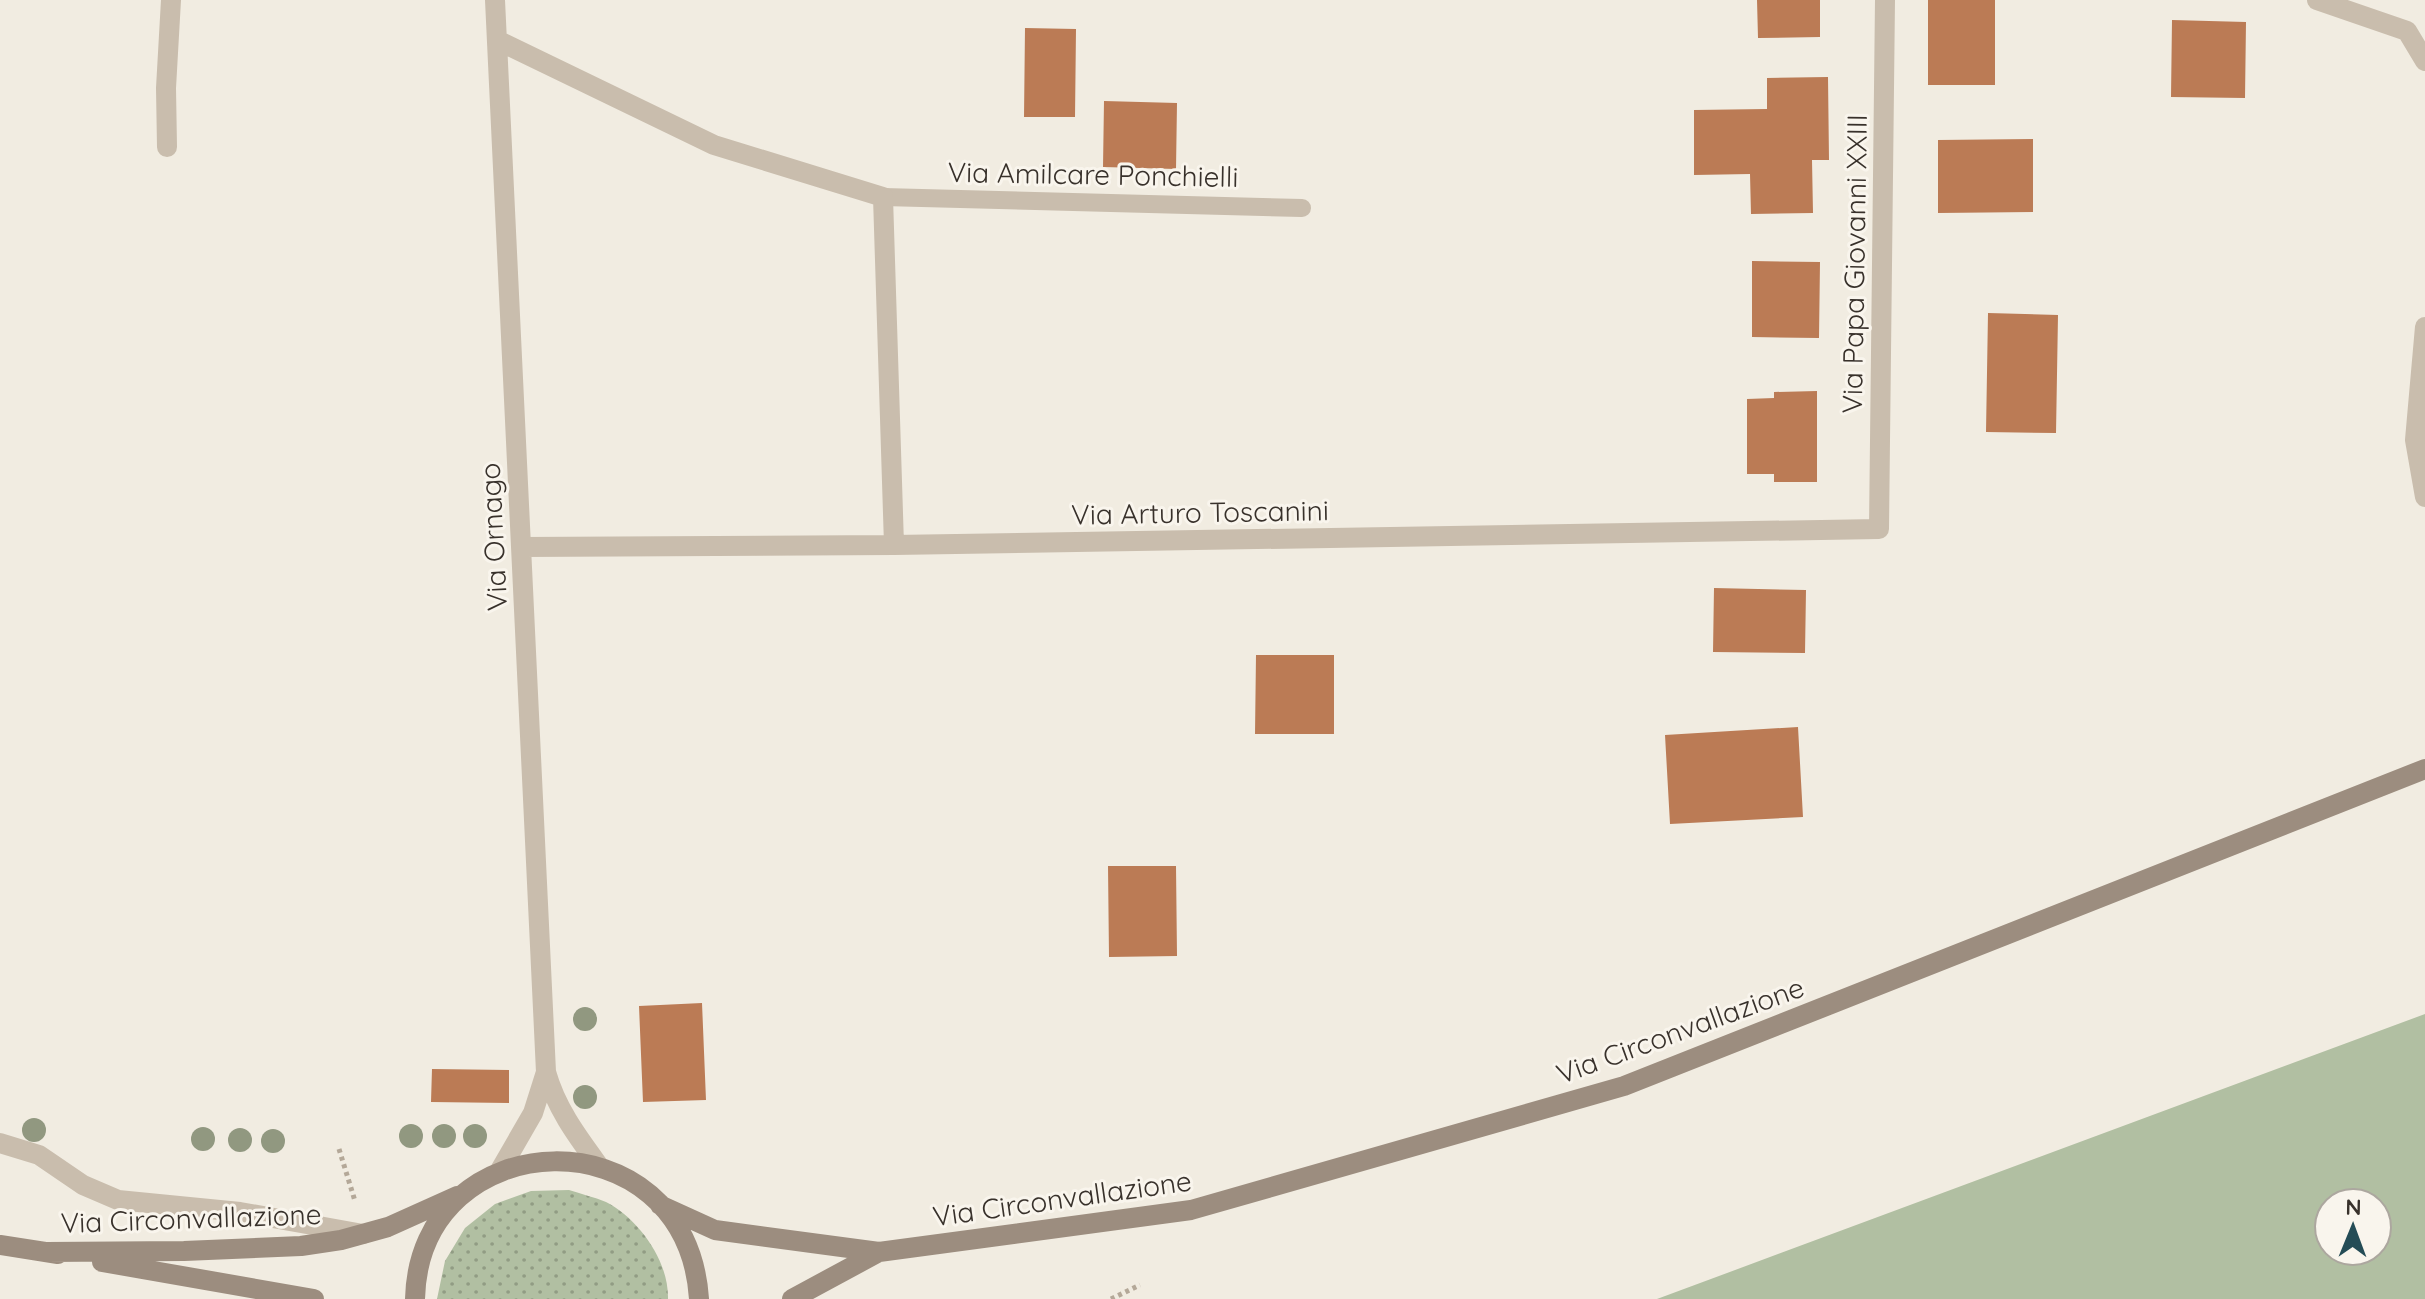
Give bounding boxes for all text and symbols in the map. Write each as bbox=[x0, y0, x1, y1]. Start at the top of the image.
street label: Via Papa Giovanni XXIII bbox=[1834, 114, 1874, 414]
street label: Via Amilcare Ponchielli bbox=[947, 154, 1239, 194]
street label: Via Ornago bbox=[472, 462, 514, 612]
street label: Via Arturo Toscanini bbox=[1071, 492, 1329, 532]
street label: Via Circonvallazione bbox=[1551, 969, 1809, 1091]
street label: Via Circonvallazione bbox=[930, 1163, 1194, 1233]
north arrow bbox=[2313, 1187, 2393, 1267]
text: N bbox=[2345, 1193, 2362, 1221]
street label: Via Circonvallazione bbox=[60, 1196, 322, 1240]

